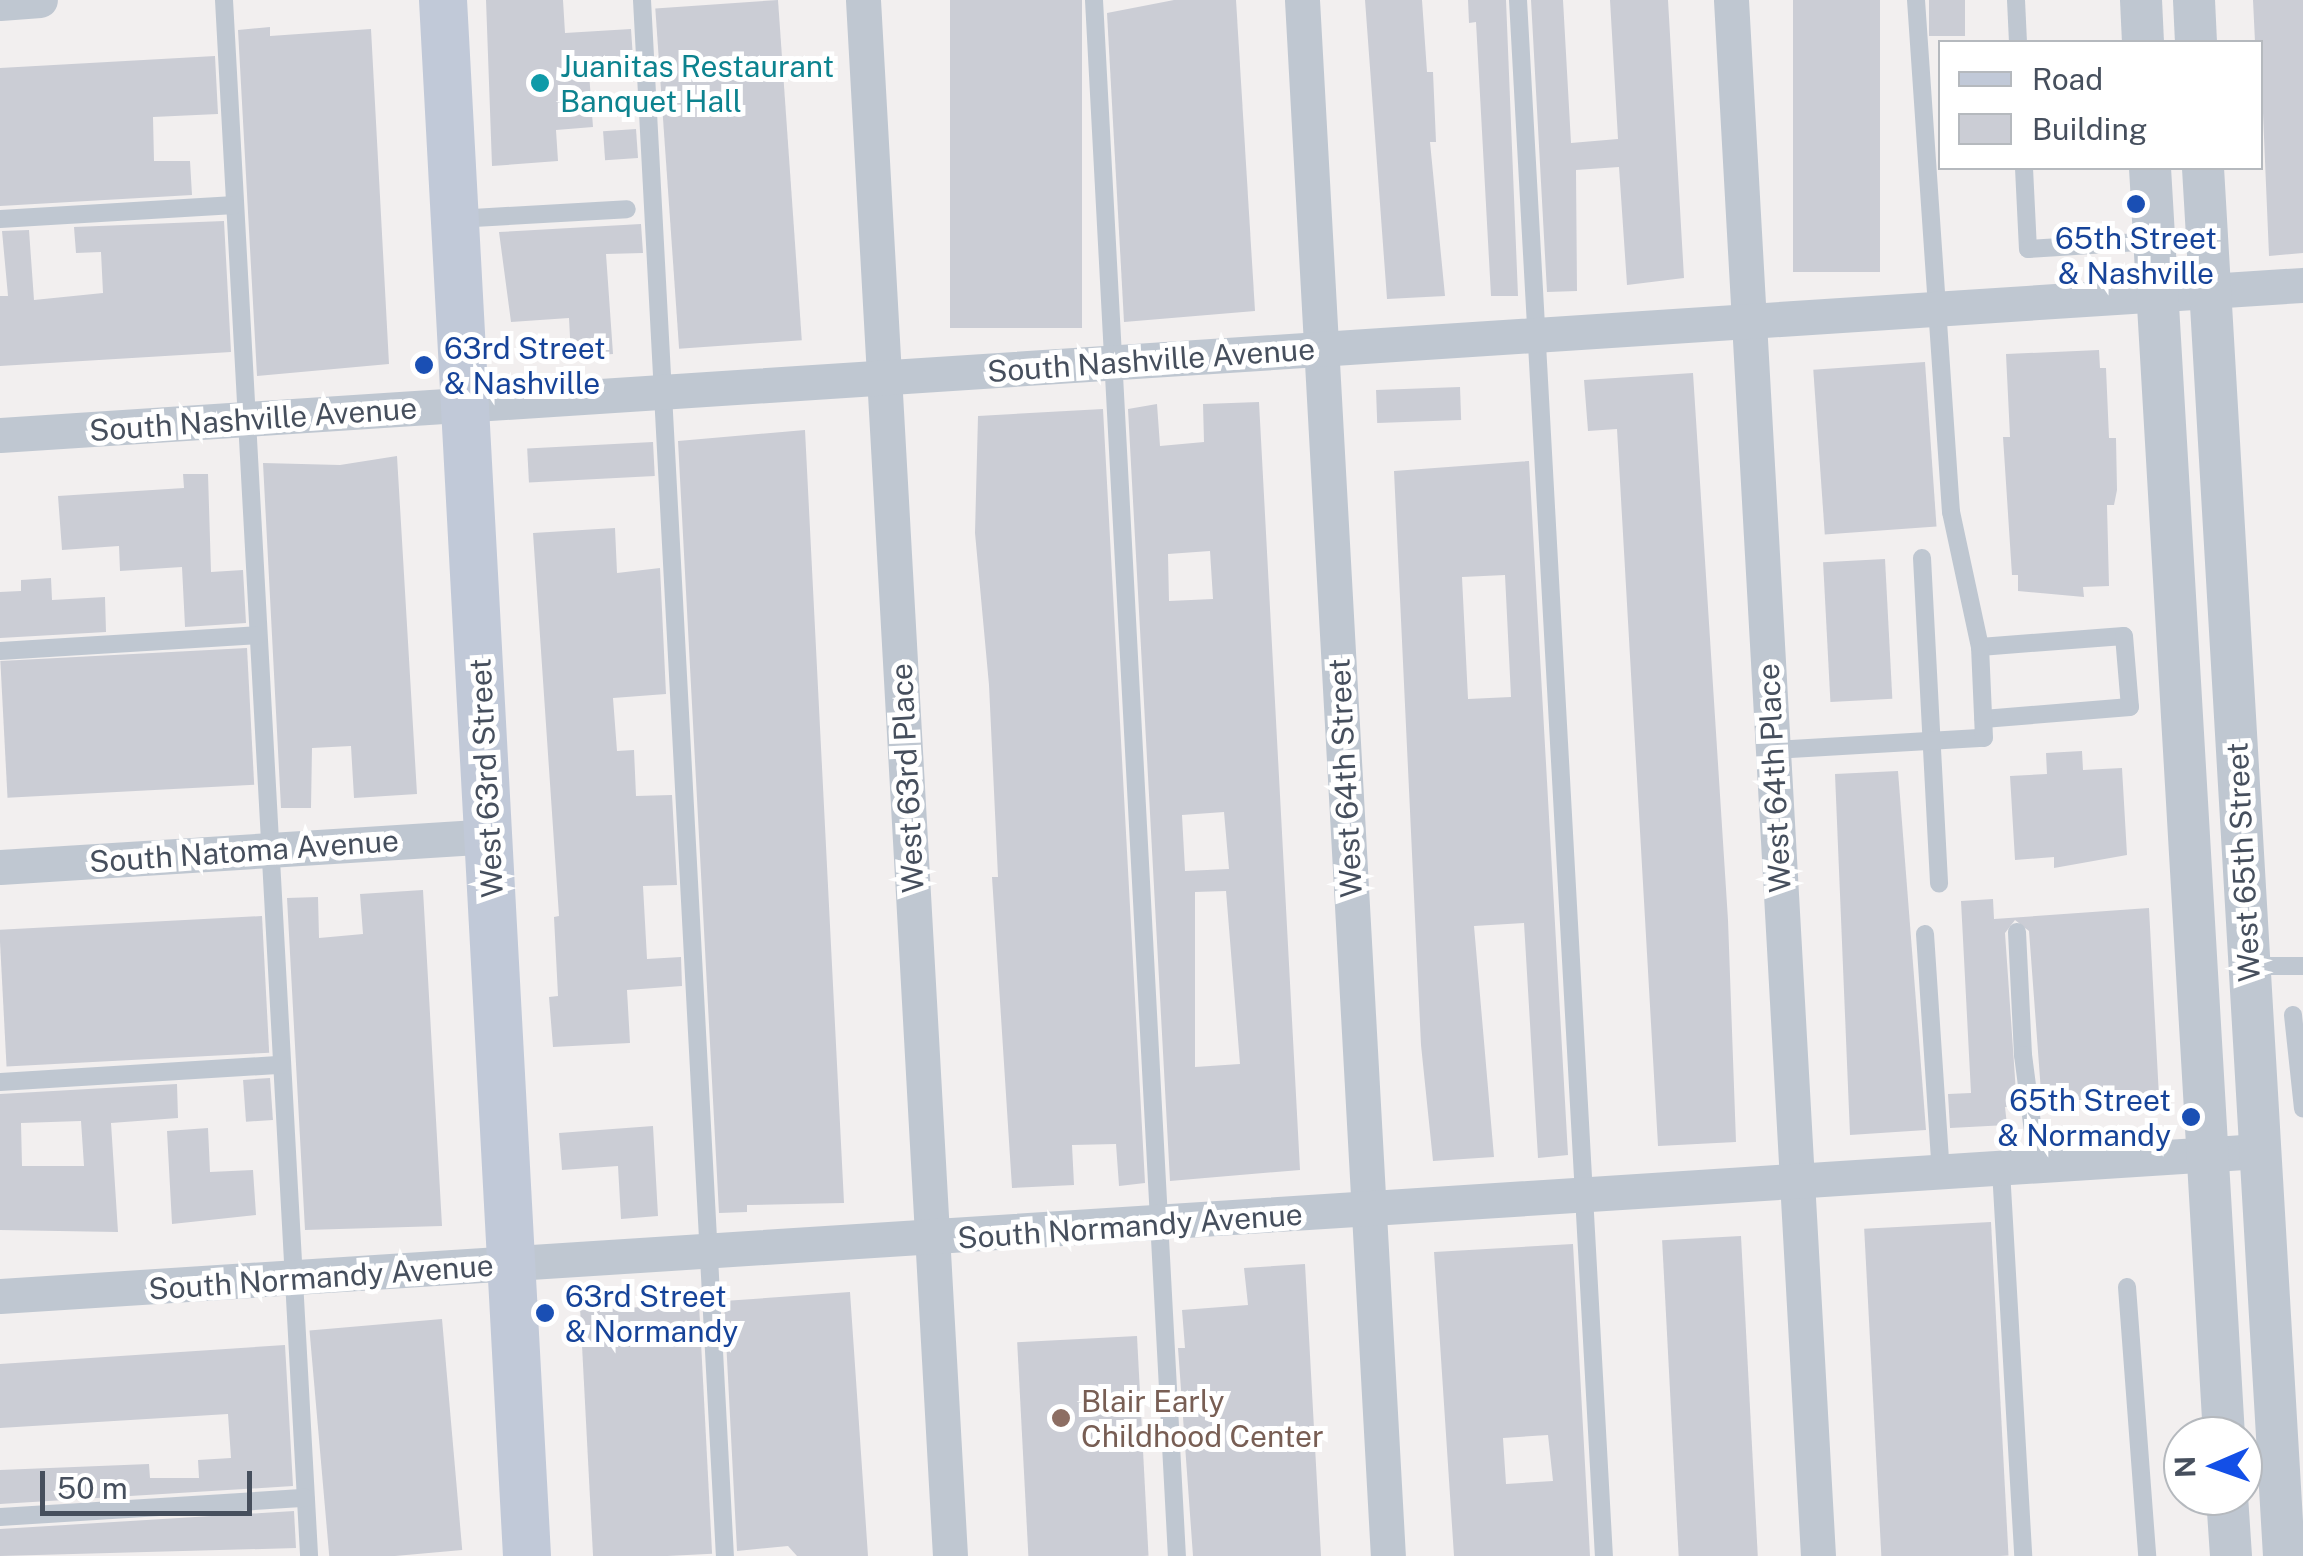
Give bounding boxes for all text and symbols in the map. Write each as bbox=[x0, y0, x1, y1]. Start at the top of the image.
legend bbox=[1938, 40, 2263, 170]
place label: Juanitas Restaurant Banquet Hall bbox=[560, 48, 834, 118]
text: Road bbox=[2032, 61, 2103, 97]
marker: Juanitas Restaurant Banquet Hall bbox=[529, 72, 551, 94]
text: Building bbox=[2032, 111, 2147, 147]
marker: 65th Street & Nashville bbox=[2125, 193, 2147, 215]
place label: 65th Street & Nashville bbox=[2055, 220, 2217, 290]
place label: 63rd Street & Nashville bbox=[444, 330, 606, 400]
street label: South Nashville Avenue bbox=[986, 331, 1316, 389]
marker: 63rd Street & Nashville bbox=[413, 354, 435, 376]
street label: South Nashville Avenue bbox=[88, 390, 418, 448]
street label: West 63rd Street bbox=[462, 657, 510, 899]
street label: West 64th Street bbox=[1321, 658, 1369, 898]
street label: West 63rd Place bbox=[883, 662, 931, 894]
street label: West 64th Place bbox=[1750, 662, 1798, 894]
street label: West 65th Street bbox=[2219, 741, 2267, 983]
street label: South Natoma Avenue bbox=[88, 822, 400, 880]
place label: 65th Street & Normandy bbox=[1998, 1082, 2171, 1152]
marker: 65th Street & Normandy bbox=[2180, 1106, 2202, 1128]
street label: South Normandy Avenue bbox=[956, 1196, 1304, 1256]
street label: South Normandy Avenue bbox=[147, 1247, 495, 1307]
place label: 63rd Street & Normandy bbox=[565, 1278, 738, 1348]
marker: 63rd Street & Normandy bbox=[534, 1302, 556, 1324]
place label: Blair Early Childhood Center bbox=[1081, 1383, 1324, 1454]
marker: Blair Early Childhood Center bbox=[1050, 1407, 1072, 1429]
north arrow bbox=[2163, 1416, 2263, 1516]
scale bar bbox=[45, 1451, 258, 1513]
text: N bbox=[2168, 1455, 2201, 1479]
text: 50 m bbox=[57, 1470, 128, 1506]

